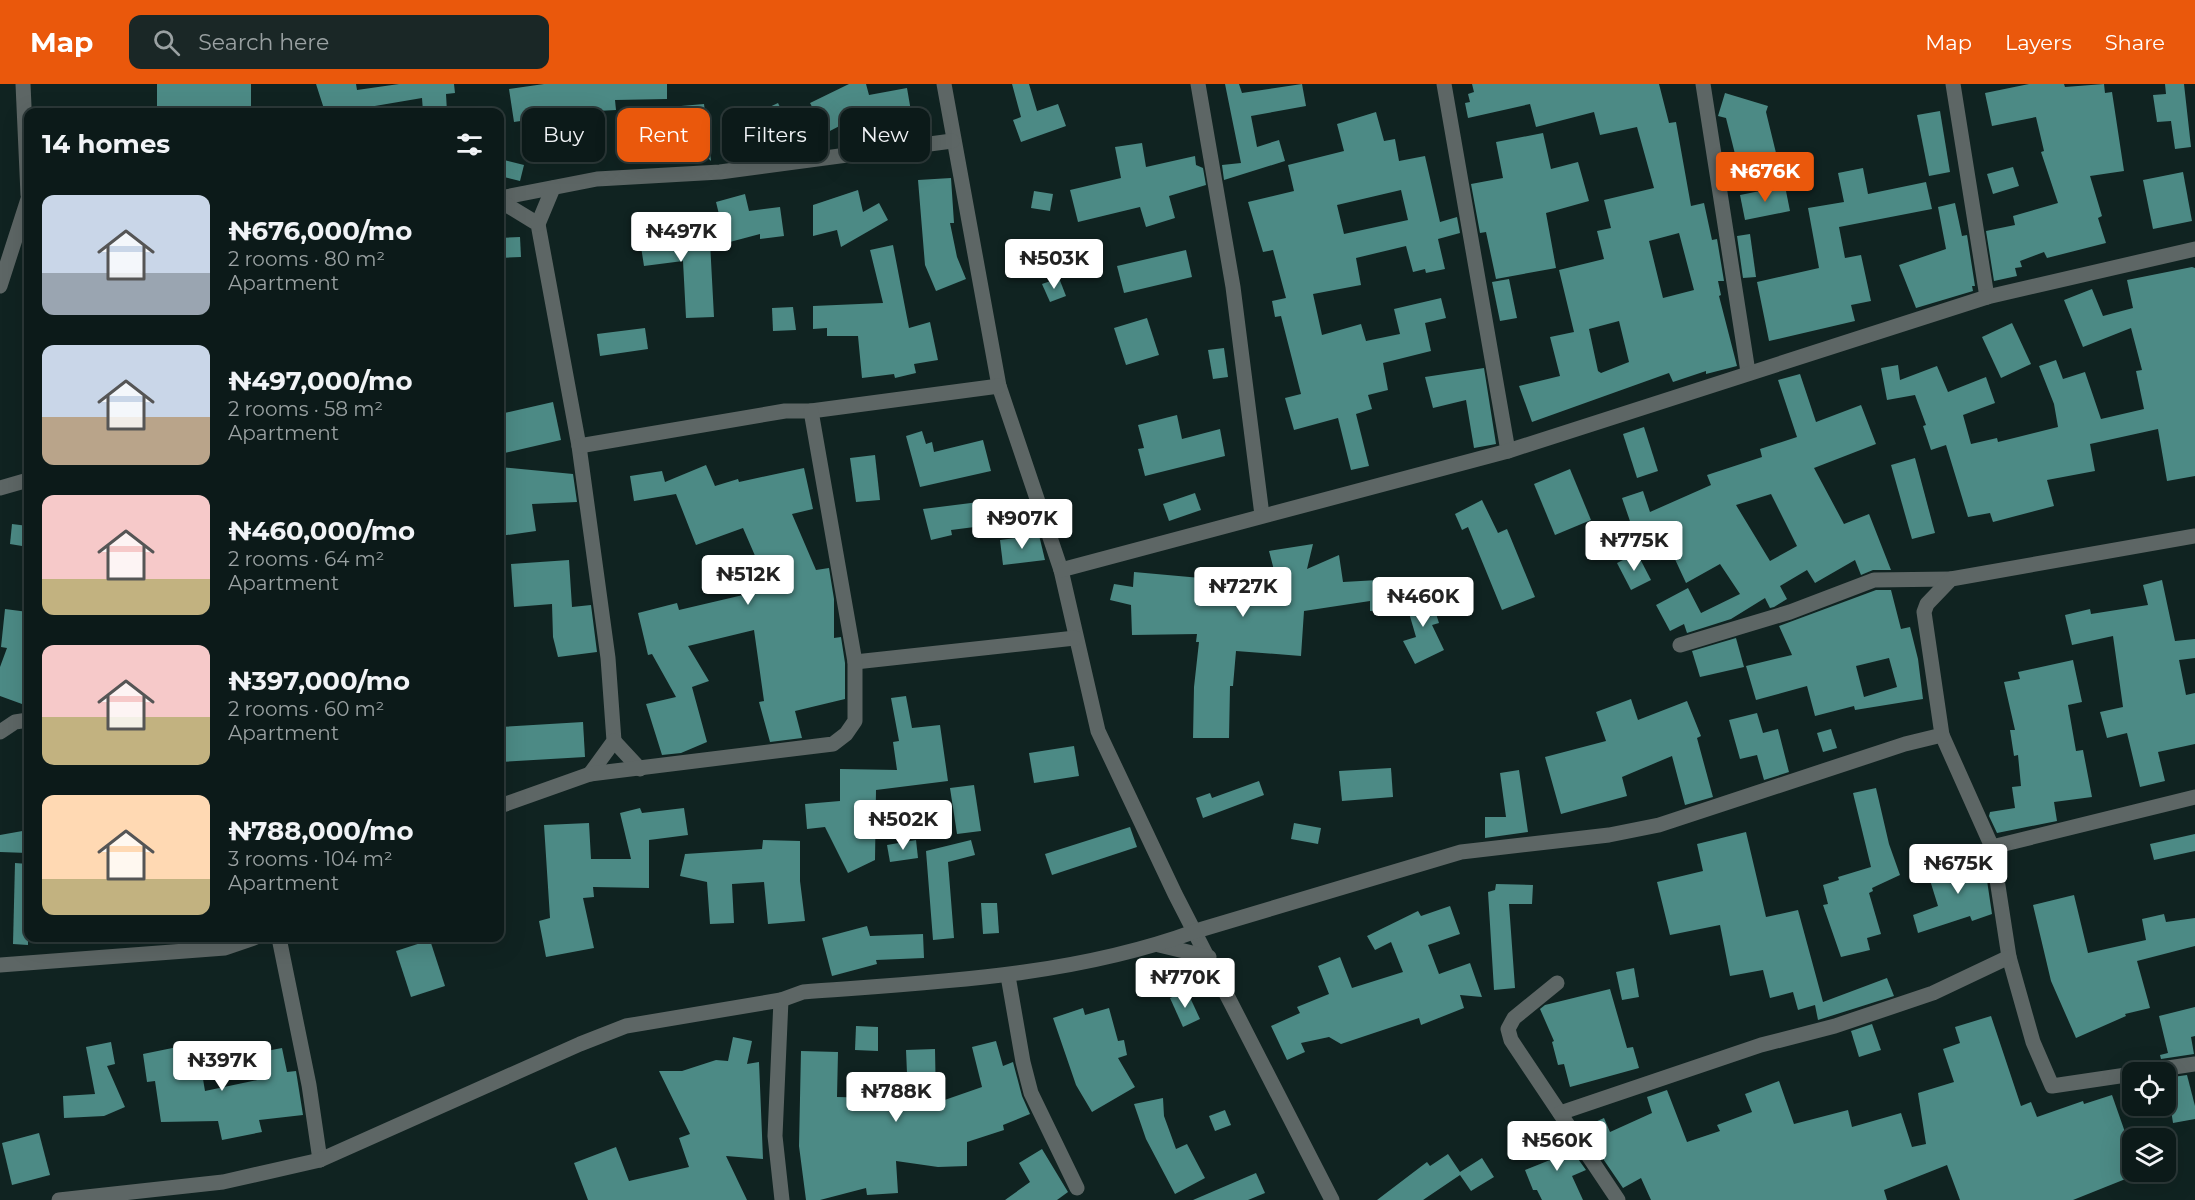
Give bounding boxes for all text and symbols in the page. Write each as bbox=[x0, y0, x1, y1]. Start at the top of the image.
search box bbox=[129, 15, 549, 69]
text: Map bbox=[30, 25, 93, 59]
icon: search bbox=[150, 26, 183, 59]
text: Search here bbox=[198, 29, 329, 56]
text: Map bbox=[1925, 30, 1972, 55]
text: Layers bbox=[2005, 30, 2072, 55]
text: Share bbox=[2105, 30, 2165, 55]
chip: Buy bbox=[522, 108, 605, 162]
chip: Rent bbox=[617, 108, 710, 162]
chip: Filters bbox=[722, 108, 828, 162]
chip: New bbox=[840, 108, 930, 162]
text: 14 homes bbox=[42, 128, 170, 160]
icon: filters bbox=[453, 128, 486, 161]
pin: ₦676K bbox=[1723, 152, 1807, 203]
text: ₦676K bbox=[1730, 159, 1800, 183]
pin: ₦497K bbox=[639, 212, 723, 263]
text: ₦676,000/mo bbox=[228, 215, 412, 247]
icon: home bbox=[90, 219, 162, 291]
text: ₦497K bbox=[645, 219, 717, 243]
pin: ₦503K bbox=[1012, 239, 1096, 290]
text: ₦503K bbox=[1019, 246, 1089, 270]
text: 2 rooms · 80 m² bbox=[228, 247, 385, 271]
text: Apartment bbox=[228, 271, 339, 295]
text: ₦497,000/mo bbox=[228, 365, 412, 397]
icon: home bbox=[90, 369, 162, 441]
text: 2 rooms · 58 m² bbox=[228, 397, 383, 421]
text: Apartment bbox=[228, 421, 339, 445]
pin: ₦907K bbox=[980, 499, 1064, 550]
text: ₦907K bbox=[986, 506, 1058, 530]
text: ₦460,000/mo bbox=[228, 515, 415, 547]
icon: home bbox=[90, 519, 162, 591]
pin: ₦775K bbox=[1592, 521, 1676, 572]
text: ₦775K bbox=[1599, 528, 1669, 552]
text: 2 rooms · 64 m² bbox=[228, 547, 384, 571]
pin: ₦512K bbox=[706, 555, 790, 606]
text: ₦512K bbox=[716, 562, 780, 586]
pin: ₦727K bbox=[1201, 567, 1285, 618]
text: Apartment bbox=[228, 571, 339, 595]
text: ₦727K bbox=[1208, 574, 1278, 598]
pin: ₦460K bbox=[1381, 577, 1465, 628]
text: ₦460K bbox=[1387, 584, 1459, 608]
text: ₦397,000/mo bbox=[228, 665, 410, 697]
icon: home bbox=[90, 669, 162, 741]
text: 2 rooms · 60 m² bbox=[228, 697, 384, 721]
text: Apartment bbox=[228, 721, 339, 745]
pin: ₦502K bbox=[861, 800, 945, 851]
text: ₦502K bbox=[868, 807, 938, 831]
text: ₦788,000/mo bbox=[228, 815, 413, 847]
icon: home bbox=[90, 819, 162, 891]
pin: ₦675K bbox=[1916, 844, 2000, 895]
text: 3 rooms · 104 m² bbox=[228, 847, 393, 871]
text: ₦675K bbox=[1923, 851, 1993, 875]
text: Apartment bbox=[228, 871, 339, 895]
pin: ₦770K bbox=[1143, 958, 1227, 1009]
text: ₦770K bbox=[1150, 965, 1220, 989]
pin: ₦397K bbox=[180, 1041, 264, 1092]
text: ₦397K bbox=[187, 1048, 257, 1072]
map controls bbox=[2122, 1062, 2176, 1182]
button: locate bbox=[2122, 1062, 2176, 1116]
pin: ₦788K bbox=[854, 1072, 938, 1123]
text: ₦788K bbox=[860, 1079, 932, 1103]
pin: ₦560K bbox=[1515, 1121, 1599, 1172]
text: ₦560K bbox=[1521, 1128, 1593, 1152]
button: layers bbox=[2122, 1128, 2176, 1182]

